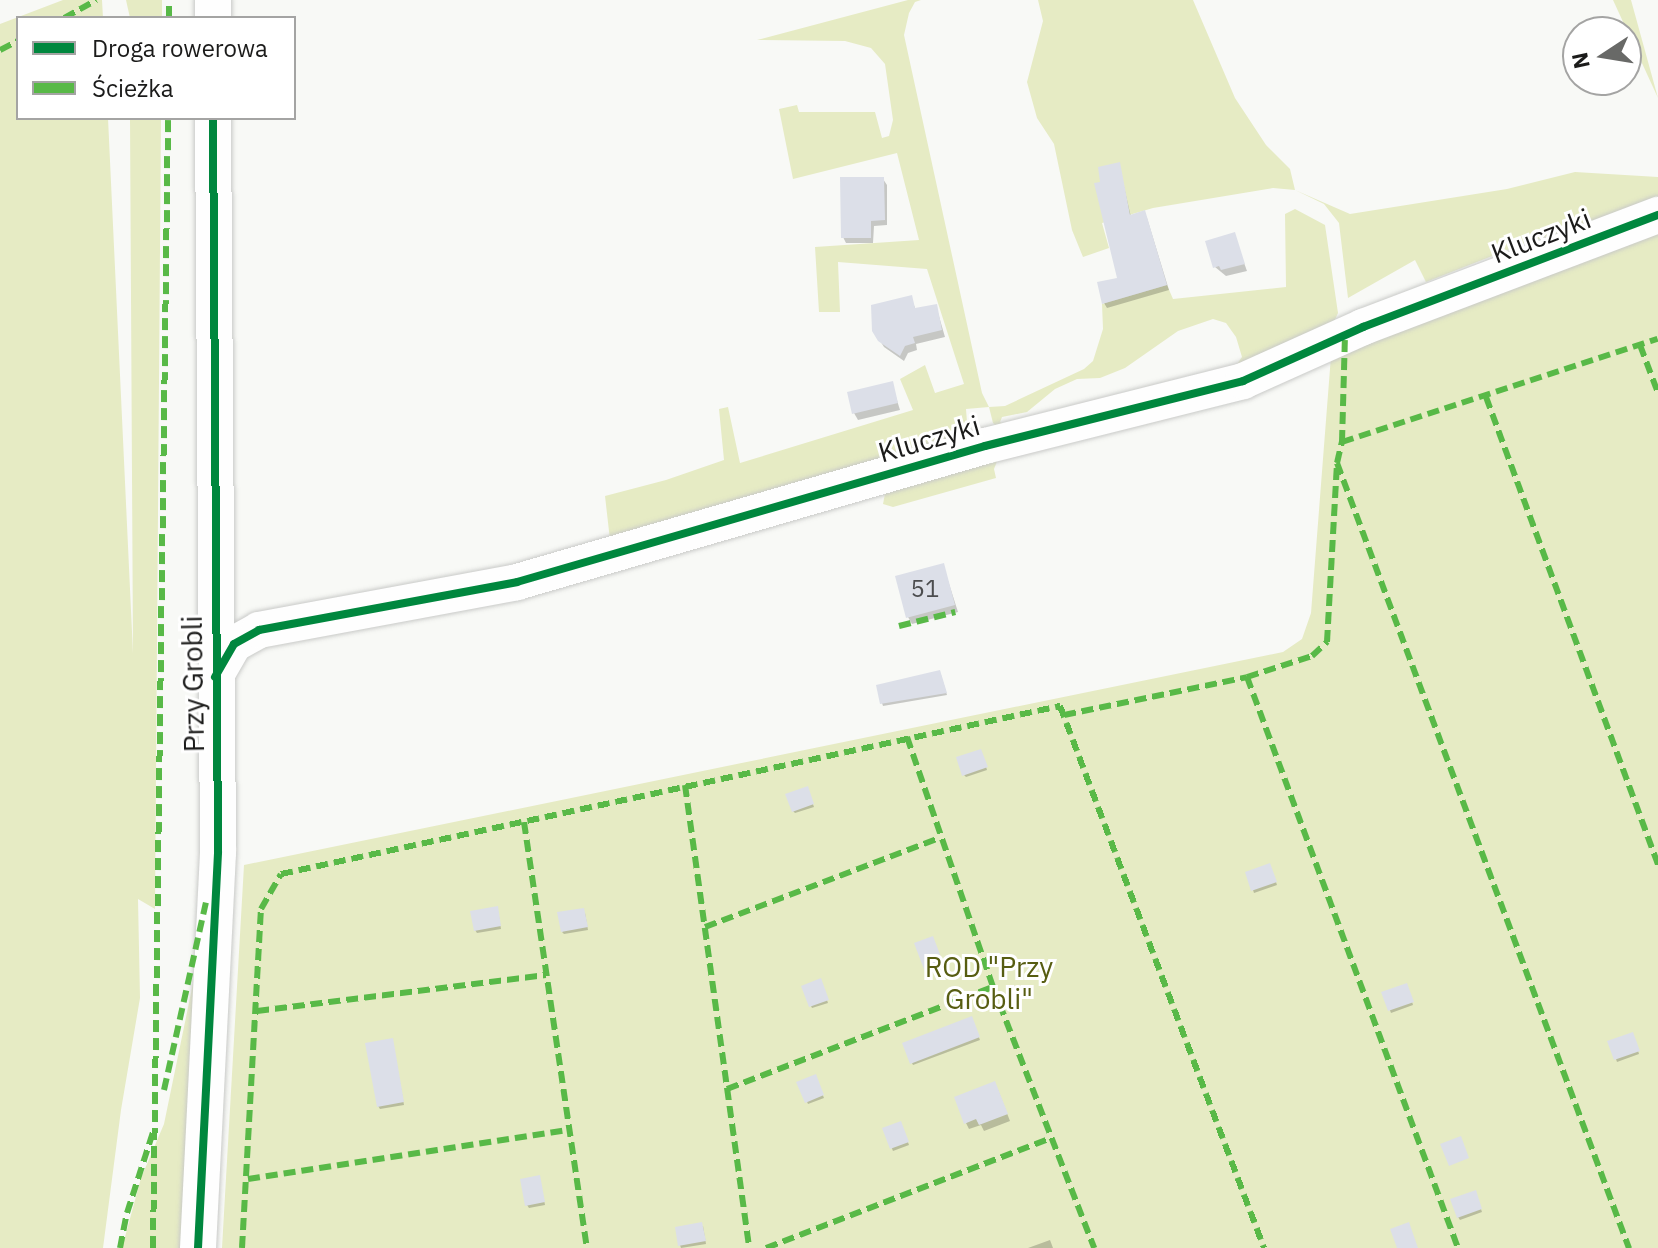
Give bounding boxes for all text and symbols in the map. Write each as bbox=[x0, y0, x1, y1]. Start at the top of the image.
legend bbox=[16, 16, 296, 120]
north arrow bbox=[1562, 16, 1642, 96]
text: Droga rowerowa bbox=[92, 32, 268, 64]
text: N bbox=[1564, 50, 1596, 71]
text: Ścieżka bbox=[92, 72, 174, 104]
street label: Kluczyki bbox=[1486, 202, 1596, 270]
street label: Kluczyki bbox=[874, 409, 984, 469]
house number: 51 bbox=[911, 575, 939, 603]
street label: Przy Grobli bbox=[175, 615, 211, 753]
park label: ROD "Przy Grobli" bbox=[925, 950, 1053, 1016]

